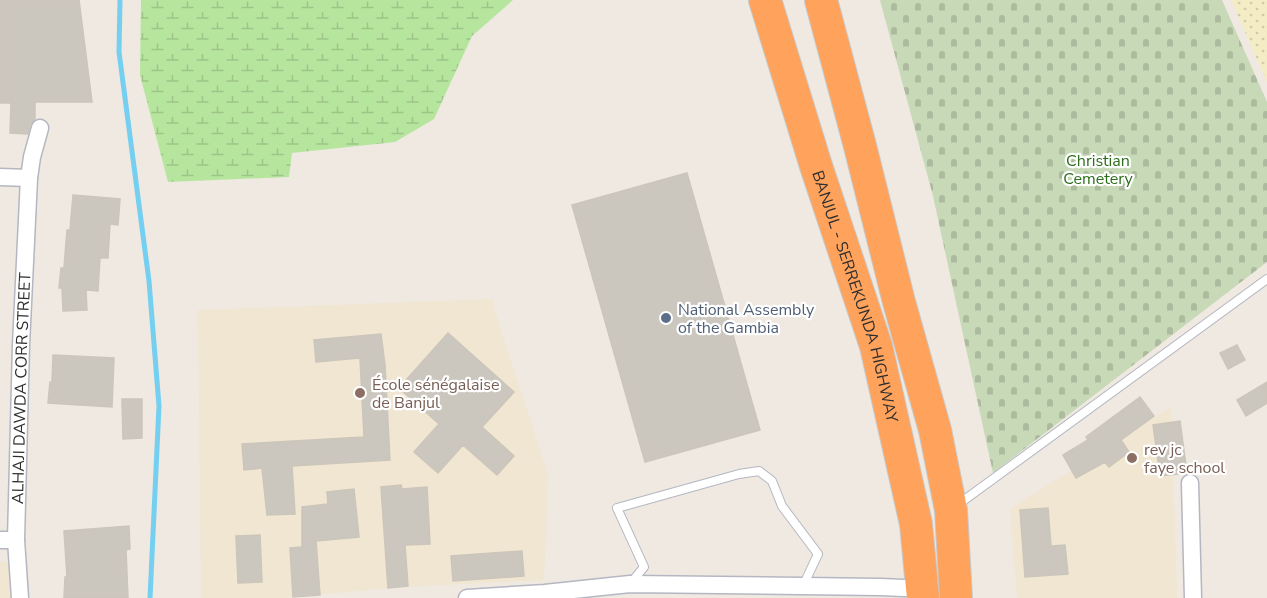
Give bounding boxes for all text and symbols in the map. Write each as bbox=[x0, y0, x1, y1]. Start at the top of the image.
park label: Christian Cemetery bbox=[1063, 150, 1133, 190]
street label: BANJUL - SERREKUNDA HIGHWAY bbox=[806, 168, 903, 425]
street label: ALHAJI DAWDA CORR STREET bbox=[7, 271, 36, 504]
place label: National Assembly of the Gambia bbox=[678, 299, 815, 339]
marker: National Assembly of the Gambia bbox=[659, 311, 673, 325]
place label: École sénégalaise de Banjul bbox=[372, 374, 500, 414]
marker: École sénégalaise de Banjul bbox=[353, 386, 367, 400]
place label: rev jc faye school bbox=[1144, 439, 1225, 479]
marker: rev jc faye school bbox=[1125, 451, 1139, 465]

